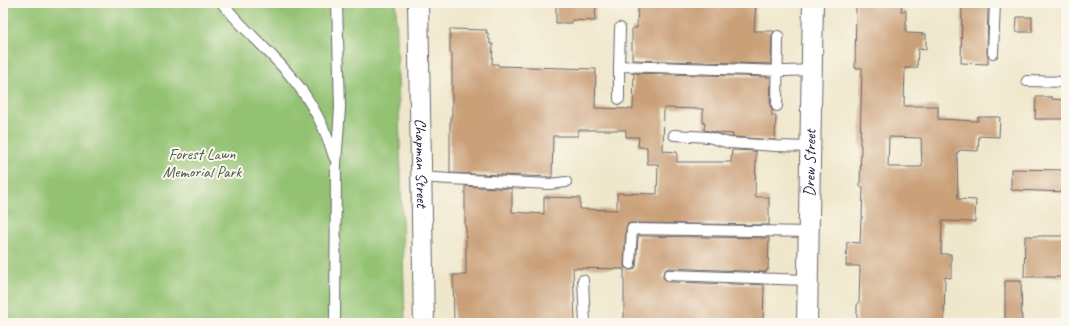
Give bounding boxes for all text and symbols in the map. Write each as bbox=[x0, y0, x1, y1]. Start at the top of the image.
street label: Chapman Street bbox=[410, 118, 432, 209]
street label: Drew Street bbox=[799, 128, 821, 197]
park label: Forest Lawn Memorial Park bbox=[163, 144, 242, 182]

